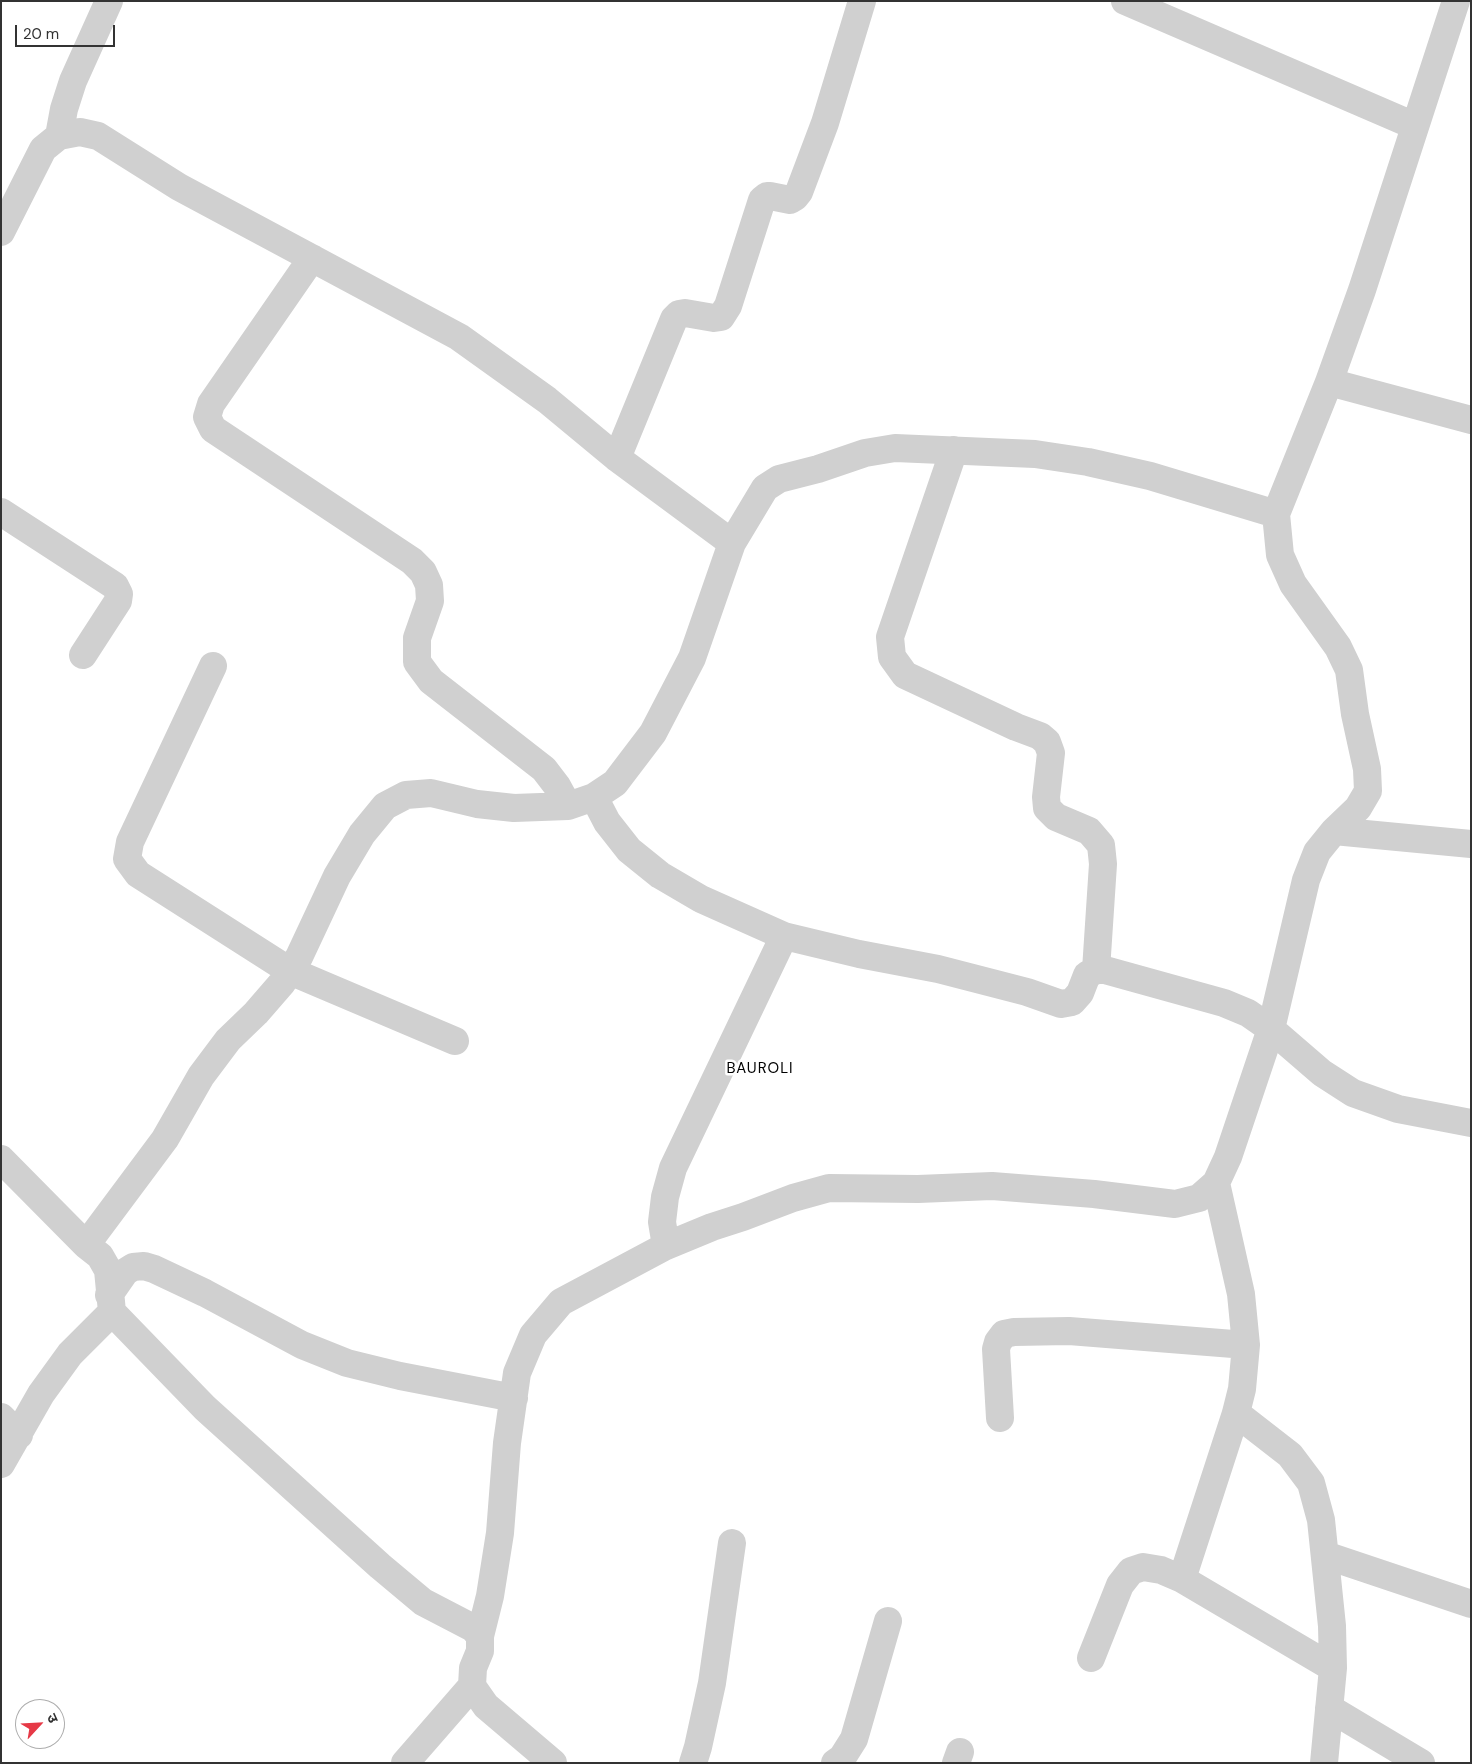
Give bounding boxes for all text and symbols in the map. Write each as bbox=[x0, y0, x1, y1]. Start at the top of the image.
scale bar bbox=[18, 15, 118, 47]
text: 20 m bbox=[23, 24, 59, 44]
district label: BAUROLI bbox=[726, 1060, 794, 1078]
north arrow bbox=[15, 1699, 65, 1749]
text: उ bbox=[43, 1711, 63, 1726]

